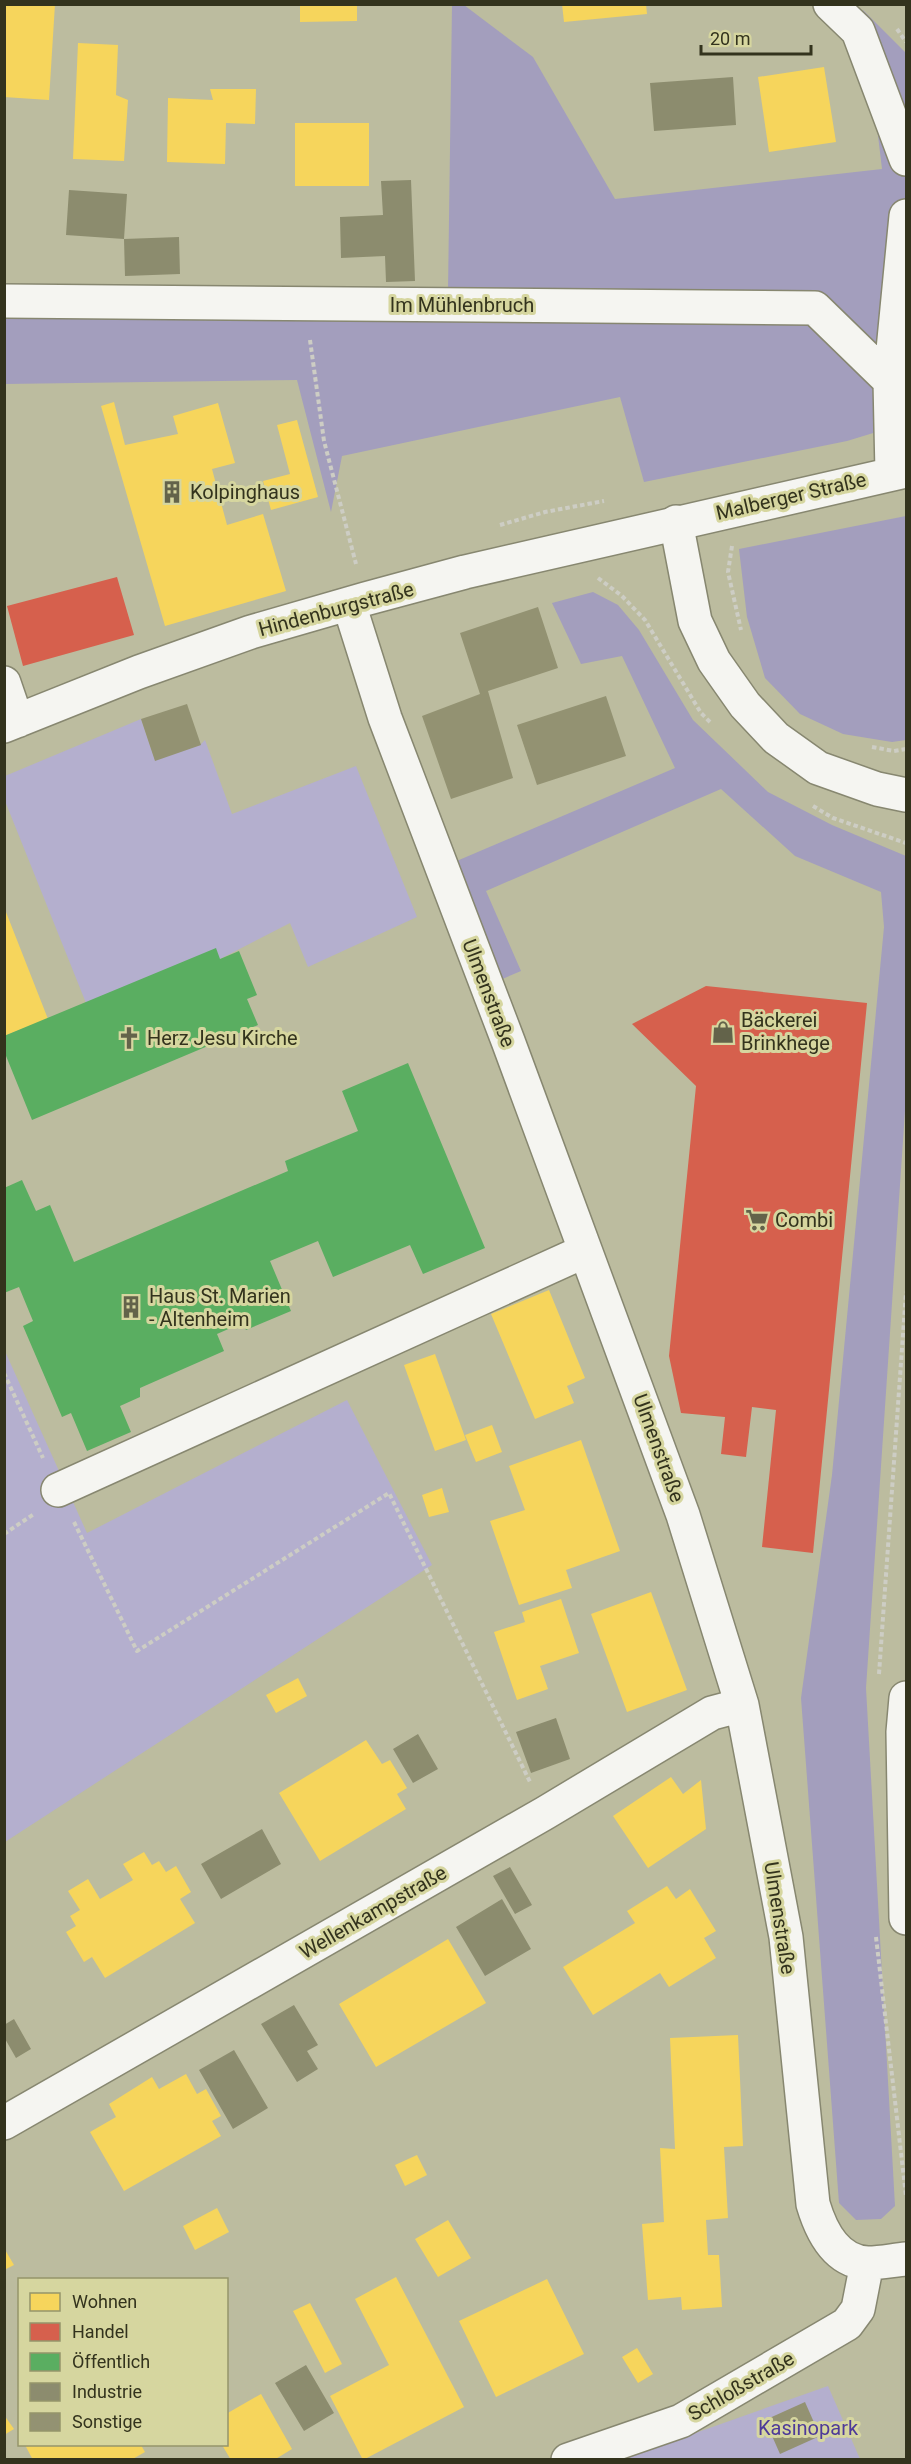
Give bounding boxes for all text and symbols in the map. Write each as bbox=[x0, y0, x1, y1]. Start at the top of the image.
scale bar bbox=[701, 18, 810, 56]
text: 20 m bbox=[710, 28, 750, 49]
street label: Im Mühlenbruch bbox=[390, 293, 534, 317]
street label: Malberger Straße bbox=[714, 467, 868, 525]
building icon: Kolpinghaus bbox=[159, 479, 185, 505]
place label: Kolpinghaus bbox=[190, 480, 300, 504]
street label: Hindenburgstraße bbox=[256, 577, 416, 641]
street label: Ulmenstraße bbox=[457, 936, 521, 1050]
place label: Bäckerei Brinkhege bbox=[741, 1008, 830, 1055]
shop icon: Bäckerei Brinkhege bbox=[710, 1019, 736, 1045]
church icon: Herz Jesu Kirche bbox=[116, 1025, 142, 1051]
place label: Herz Jesu Kirche bbox=[147, 1026, 298, 1050]
supermarket icon: Combi bbox=[744, 1207, 770, 1233]
place label: Combi bbox=[775, 1208, 833, 1232]
place label: Haus St. Marien - Altenheim bbox=[149, 1284, 291, 1331]
building icon: Haus St. Marien - Altenheim bbox=[118, 1294, 144, 1320]
street label: Ulmenstraße bbox=[628, 1390, 690, 1506]
street label: Wellenkampstraße bbox=[295, 1860, 451, 1964]
street label: Ulmenstraße bbox=[759, 1860, 801, 1976]
legend bbox=[18, 2278, 228, 2446]
text: Wohnen bbox=[72, 2291, 137, 2312]
text: Handel bbox=[72, 2321, 129, 2342]
street label: Schloßstraße bbox=[684, 2346, 798, 2426]
text: Öffentlich bbox=[72, 2351, 150, 2372]
text: Industrie bbox=[72, 2381, 142, 2402]
text: Sonstige bbox=[72, 2411, 142, 2432]
park label: Kasinopark bbox=[758, 2416, 859, 2440]

